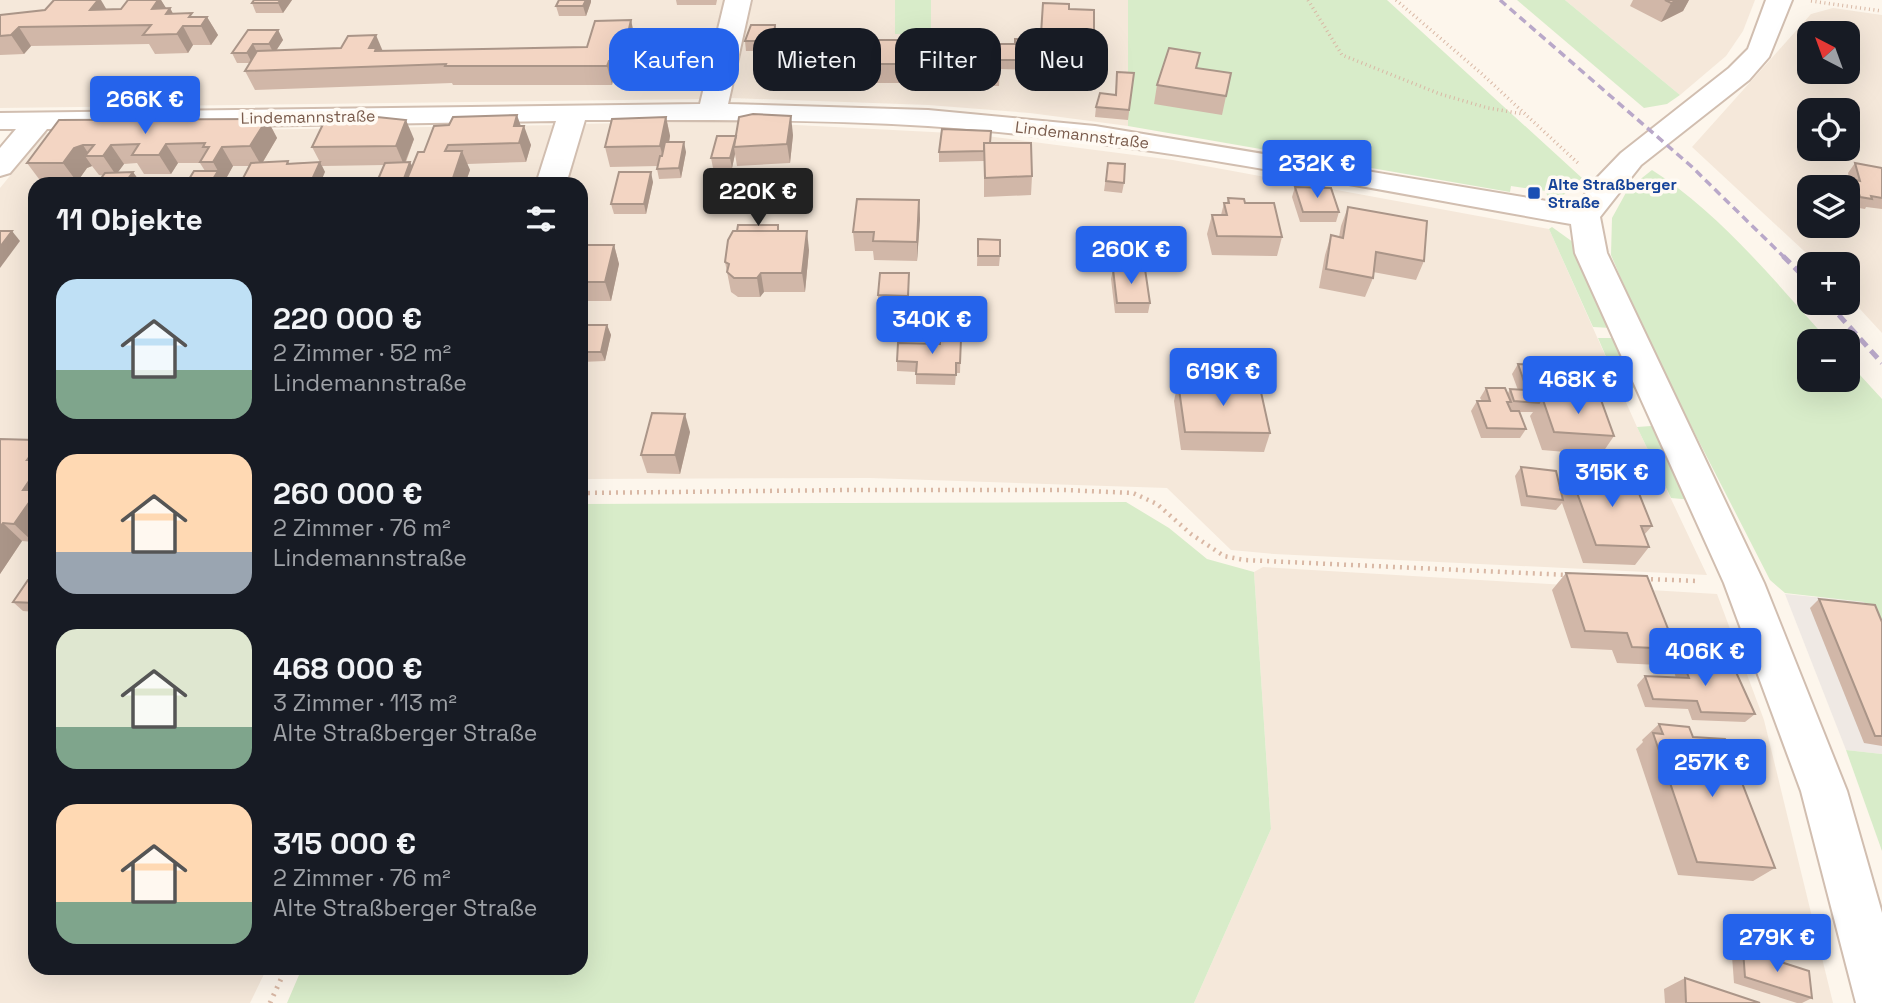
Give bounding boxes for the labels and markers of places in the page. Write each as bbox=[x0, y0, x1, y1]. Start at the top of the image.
pin: 266K € bbox=[88, 76, 202, 136]
pin: 232K € bbox=[1260, 140, 1374, 200]
pin: 220K € bbox=[701, 168, 815, 228]
place label: Alte Straßberger Straße bbox=[1548, 174, 1677, 213]
marker: Alte Straßberger Straße bbox=[1526, 185, 1542, 201]
pin: 260K € bbox=[1074, 226, 1188, 286]
pin: 340K € bbox=[875, 296, 989, 356]
pin: 619K € bbox=[1166, 348, 1280, 408]
pin: 468K € bbox=[1521, 356, 1635, 416]
pin: 315K € bbox=[1555, 449, 1669, 509]
pin: 406K € bbox=[1648, 628, 1762, 688]
pin: 257K € bbox=[1655, 740, 1769, 799]
pin: 279K € bbox=[1720, 914, 1834, 974]

